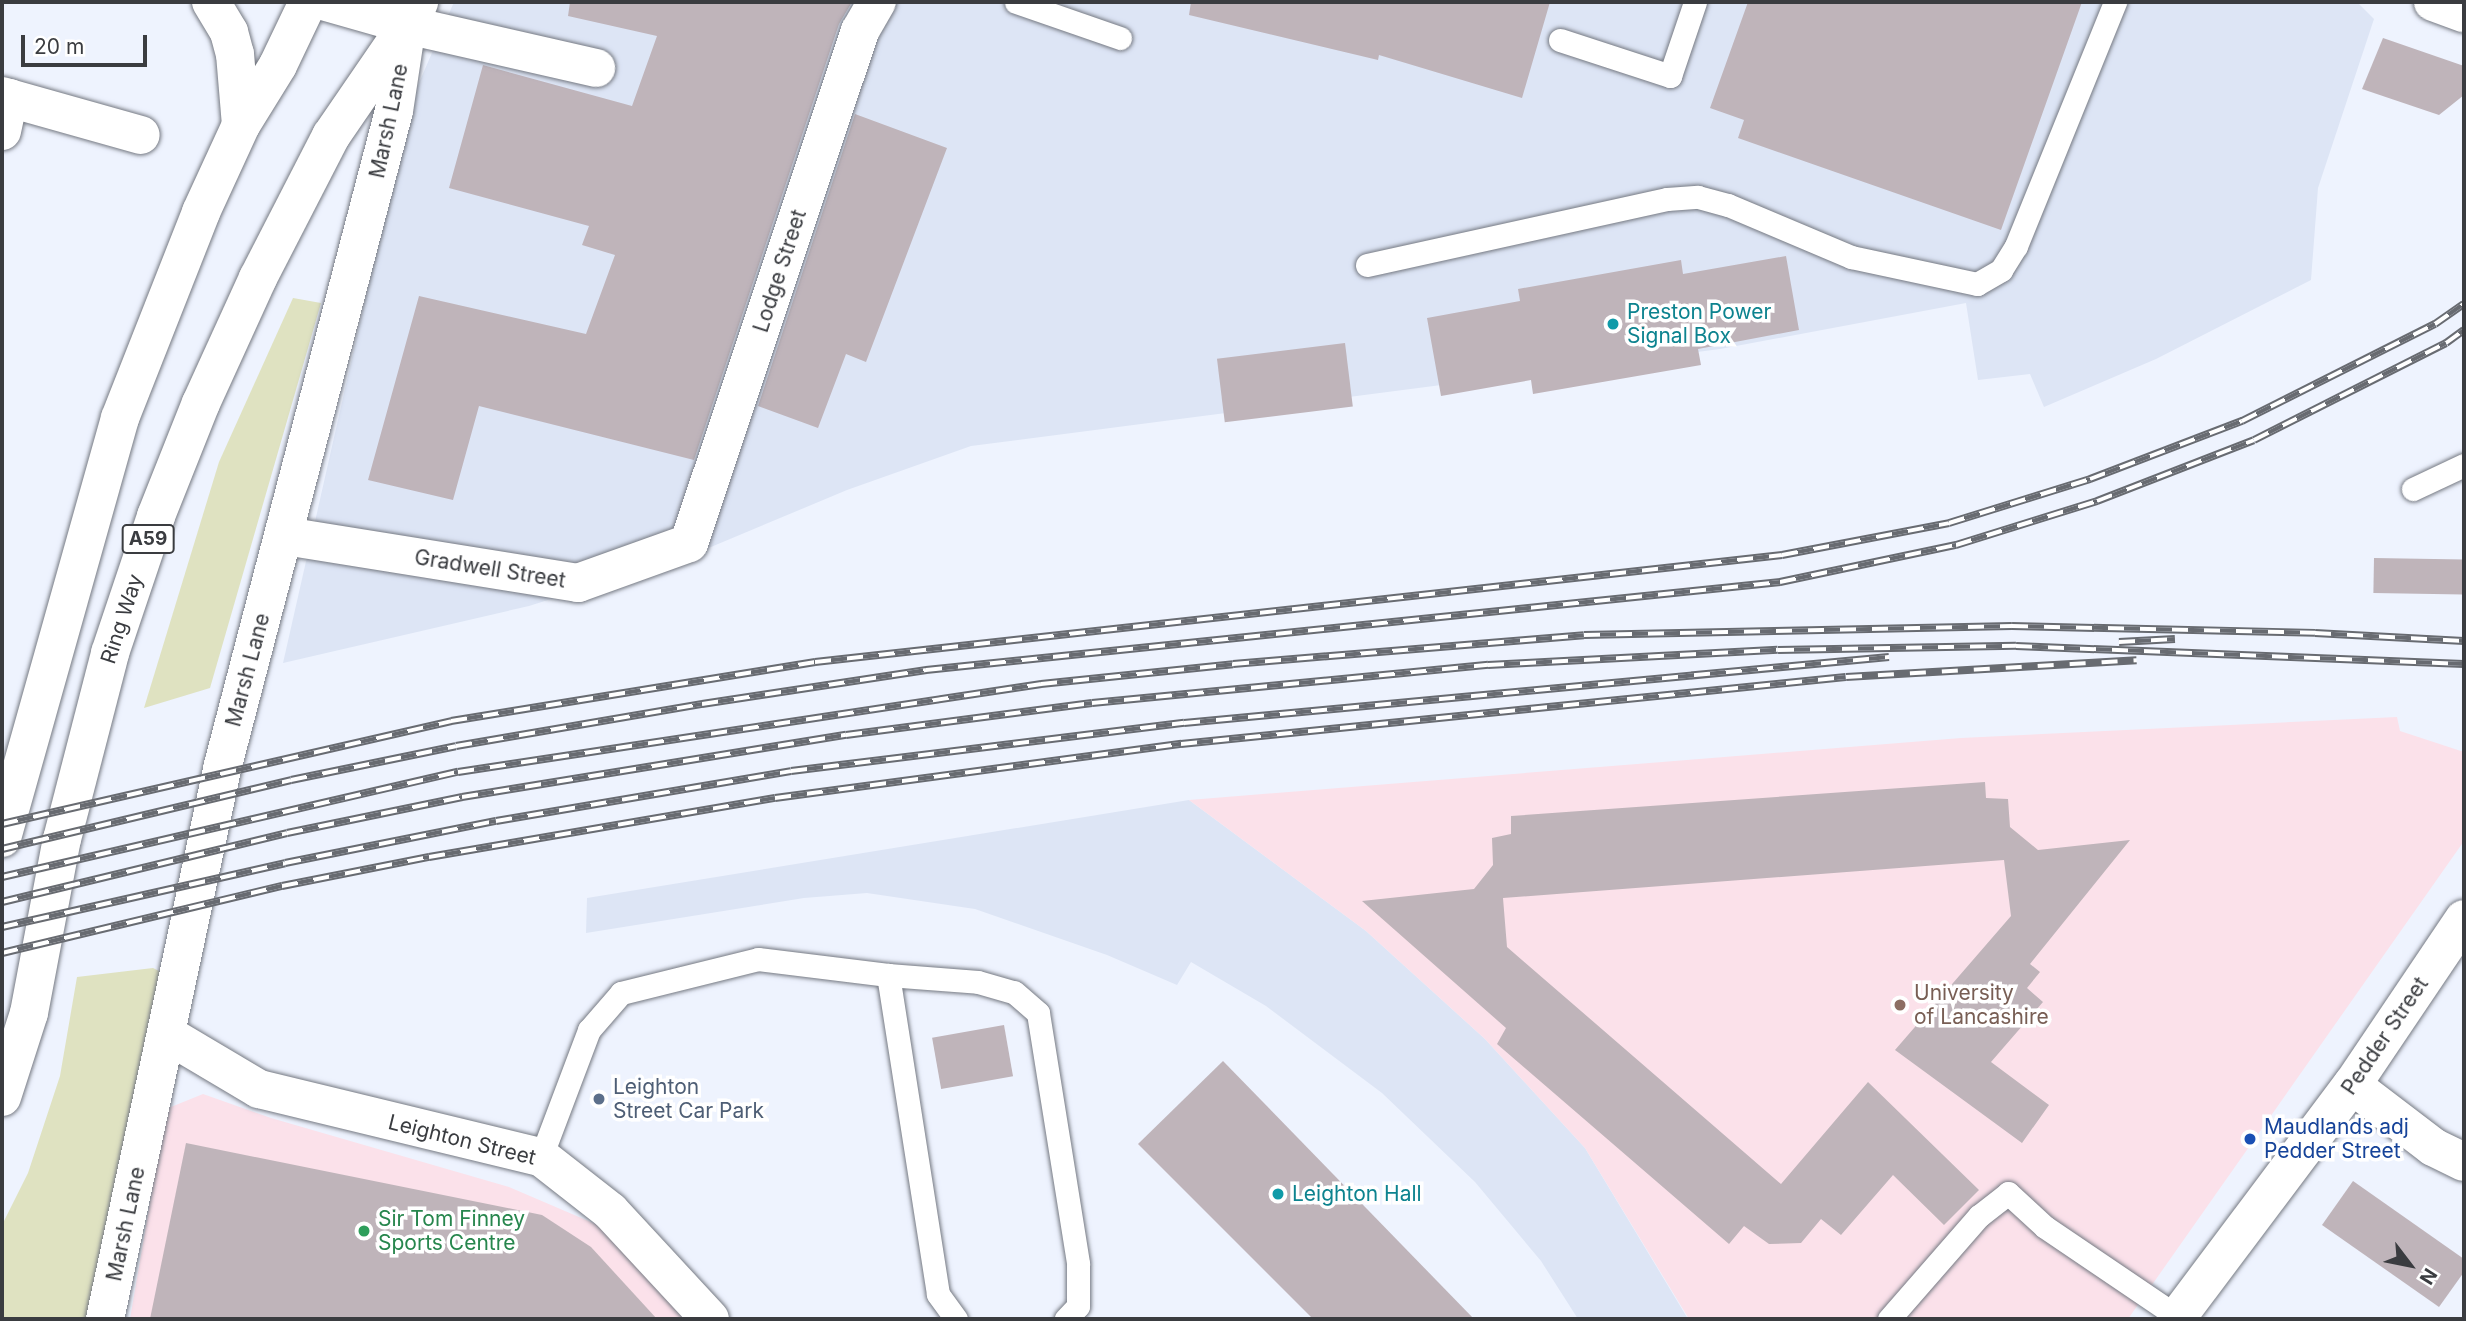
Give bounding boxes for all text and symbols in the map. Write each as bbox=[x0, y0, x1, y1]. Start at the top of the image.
scale bar bbox=[24, 21, 150, 65]
text: 20 m bbox=[34, 34, 84, 59]
street label: Marsh Lane bbox=[365, 61, 413, 181]
street label: Lodge Street bbox=[748, 206, 812, 336]
place label: Preston Power Signal Box bbox=[1627, 299, 1771, 349]
marker: Preston Power Signal Box bbox=[1605, 316, 1621, 332]
road number: A59 bbox=[120, 524, 176, 554]
street label: Gradwell Street bbox=[413, 545, 567, 593]
street label: Ring Way bbox=[96, 571, 148, 667]
street label: Marsh Lane bbox=[221, 611, 275, 729]
street label: Pedder Street bbox=[2336, 972, 2434, 1100]
place label: University of Lancashire bbox=[1914, 980, 2049, 1030]
marker: University of Lancashire bbox=[1892, 997, 1908, 1013]
place label: Leighton Street Car Park bbox=[613, 1074, 764, 1124]
marker: Leighton Street Car Park bbox=[591, 1091, 607, 1107]
street label: Leighton Street bbox=[386, 1109, 538, 1171]
place label: Maudlands adj Pedder Street bbox=[2264, 1114, 2409, 1164]
marker: Maudlands adj Pedder Street bbox=[2242, 1131, 2258, 1147]
street label: Marsh Lane bbox=[102, 1164, 150, 1284]
place label: Leighton Hall bbox=[1292, 1181, 1422, 1207]
marker: Leighton Hall bbox=[1270, 1186, 1286, 1202]
place label: Sir Tom Finney Sports Centre bbox=[378, 1206, 525, 1256]
marker: Sir Tom Finney Sports Centre bbox=[356, 1223, 372, 1239]
north arrow bbox=[2375, 1230, 2445, 1300]
text: N bbox=[2415, 1264, 2442, 1289]

